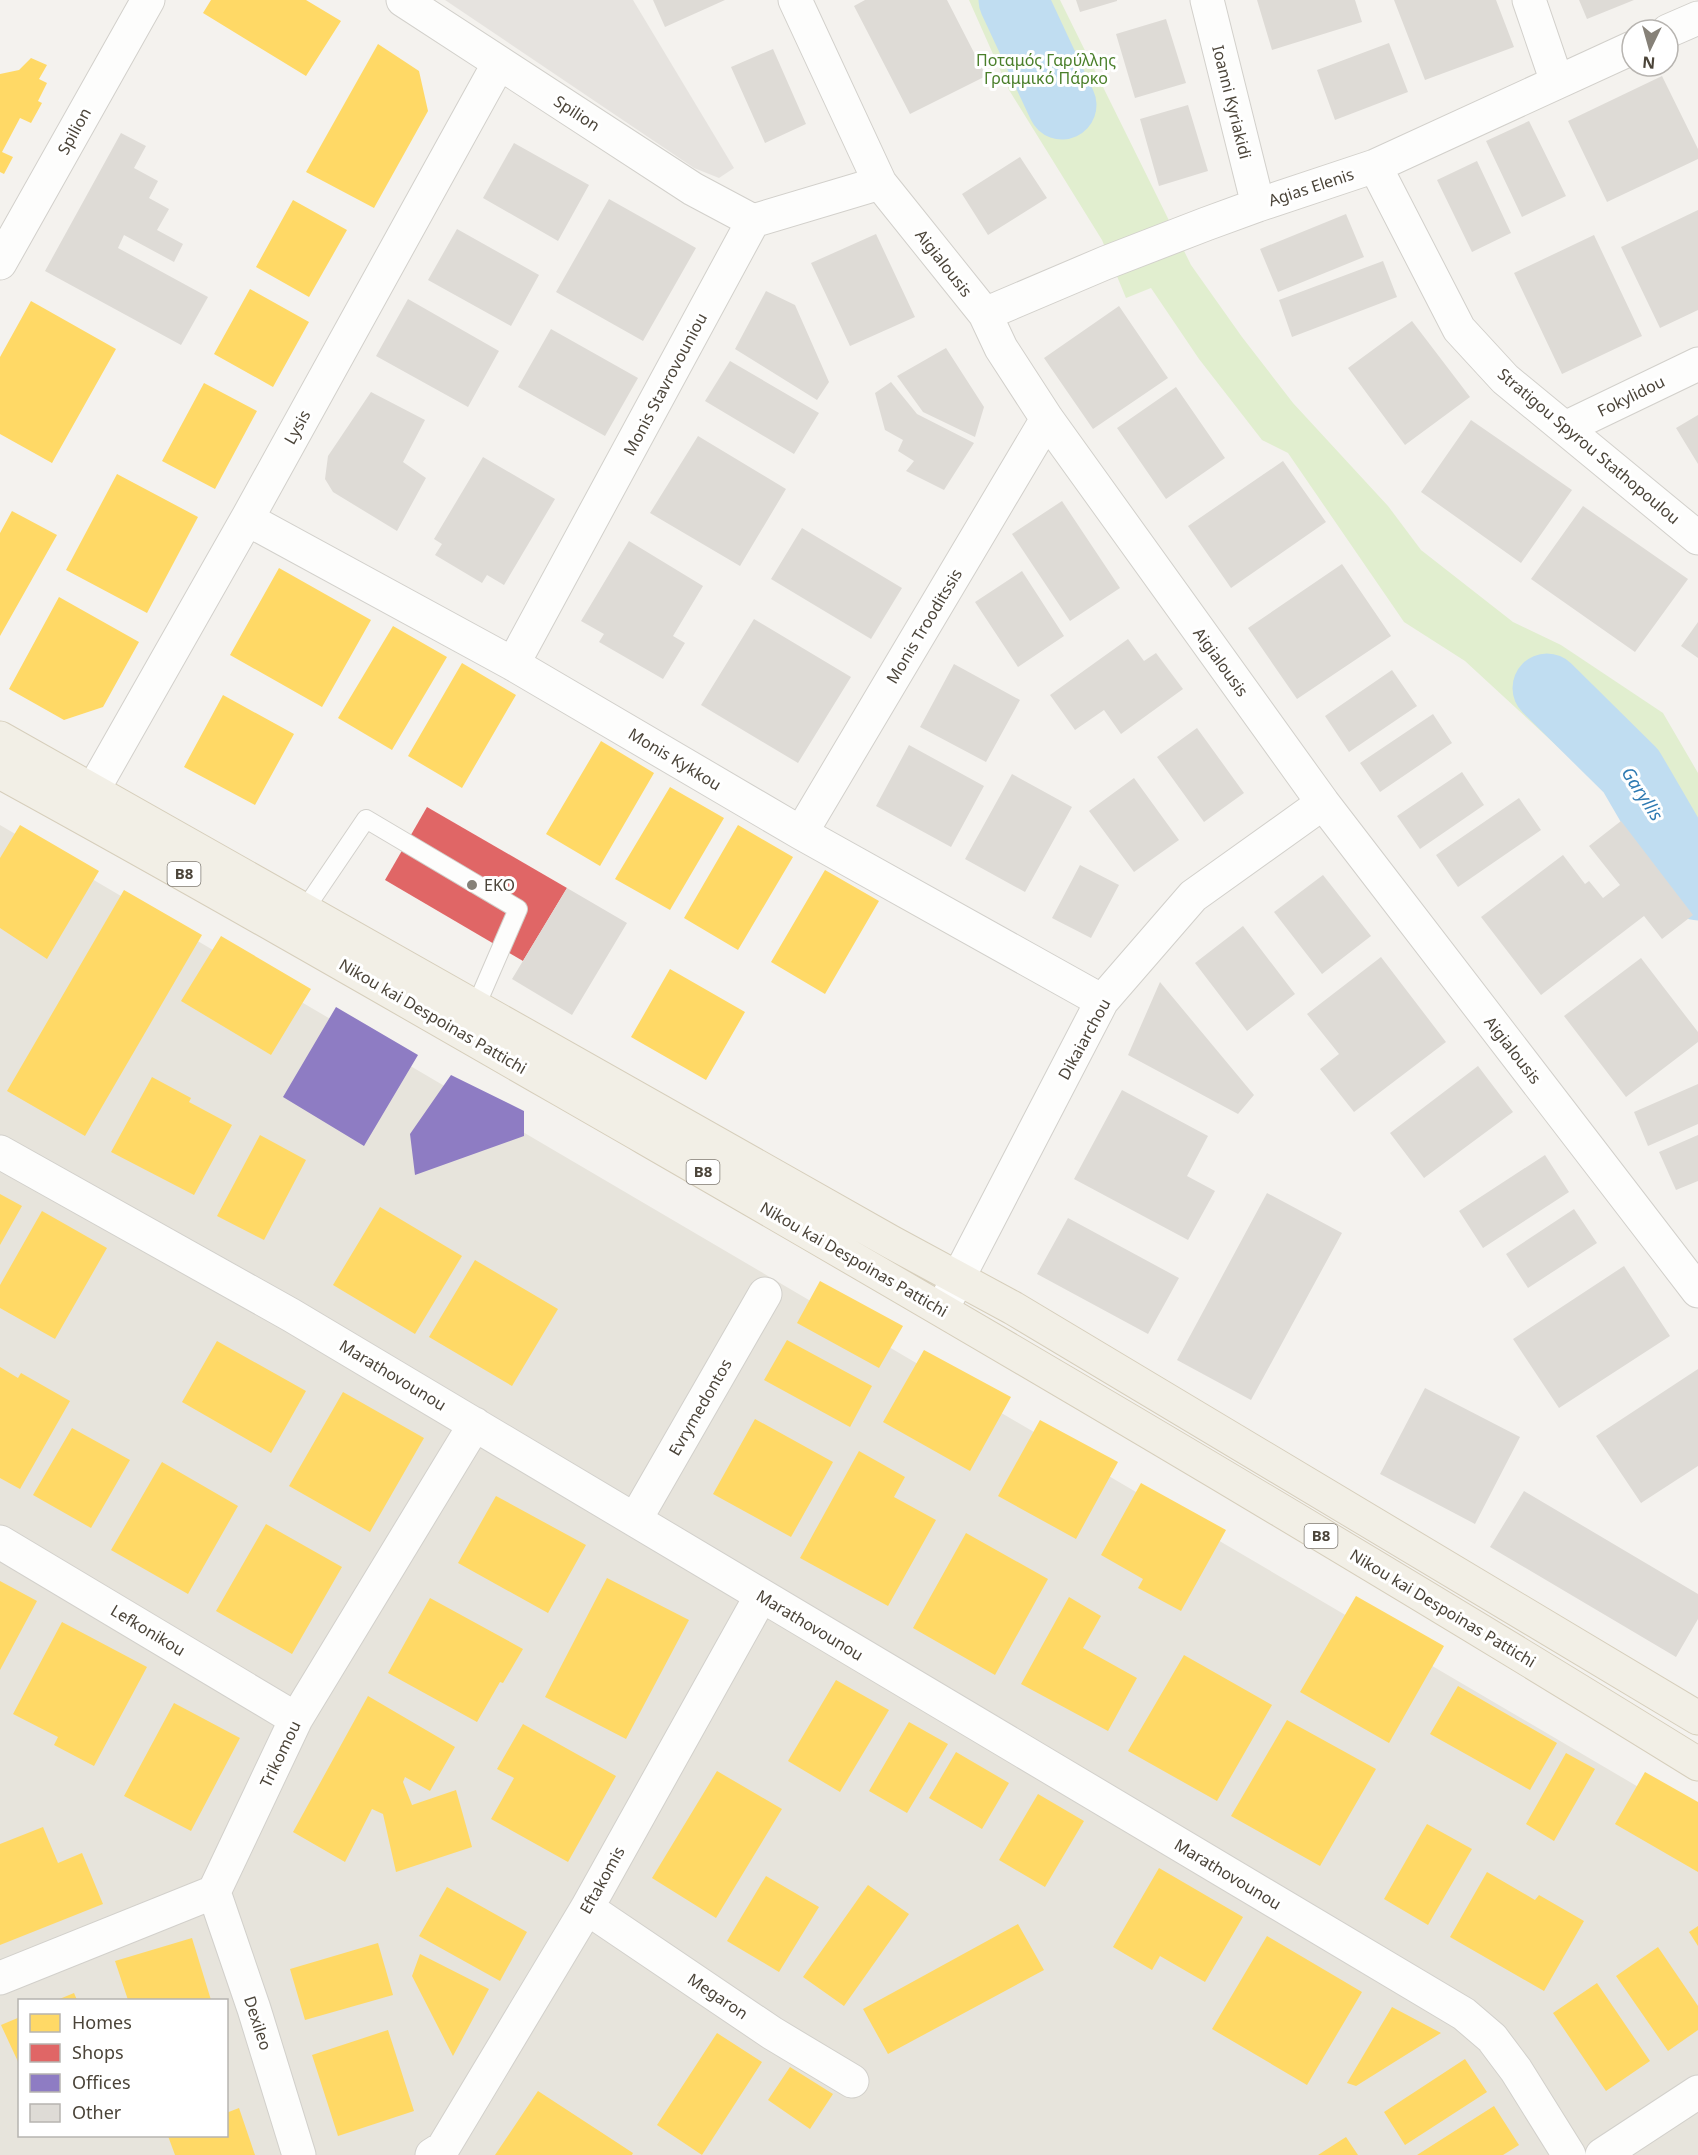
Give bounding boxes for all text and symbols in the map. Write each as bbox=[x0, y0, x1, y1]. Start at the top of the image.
north arrow bbox=[1620, 18, 1680, 78]
street label: Ioanni Kyriakidi bbox=[1207, 43, 1257, 161]
park label: Ποταμός Γαρύλλης Γραμμικό Πάρκο bbox=[976, 49, 1116, 89]
text: N bbox=[1641, 51, 1656, 74]
street label: Spilion bbox=[550, 90, 604, 136]
street label: Spilion bbox=[52, 104, 96, 158]
street label: Agias Elenis bbox=[1265, 163, 1357, 211]
street label: Aigialousis bbox=[911, 225, 977, 301]
street label: Monis Stavrovouniou bbox=[618, 309, 712, 459]
street label: Stratigou Spyrou Stathopoulou bbox=[1493, 363, 1685, 529]
street label: Fokylidou bbox=[1594, 370, 1668, 422]
street label: Lysis bbox=[279, 406, 315, 448]
street label: Monis Trooditssis bbox=[881, 564, 967, 688]
street label: Aigialousis bbox=[1188, 623, 1254, 701]
street label: Monis Kykkou bbox=[624, 723, 726, 795]
water label: Garyllis bbox=[1617, 762, 1669, 825]
road number: B8 bbox=[168, 862, 201, 886]
place label: EKO bbox=[484, 874, 515, 896]
marker: EKO bbox=[465, 878, 479, 892]
street label: Nikou kai Despoinas Pattichi bbox=[335, 953, 531, 1079]
street label: Dikaiarchou bbox=[1053, 994, 1115, 1084]
street label: Aigialousis bbox=[1480, 1012, 1546, 1088]
road number: B8 bbox=[686, 1160, 720, 1184]
street label: Nikou kai Despoinas Pattichi bbox=[756, 1196, 952, 1322]
street label: Marathovounou bbox=[336, 1334, 450, 1416]
street label: Evrymedontos bbox=[663, 1355, 737, 1459]
road number: B8 bbox=[1304, 1524, 1338, 1548]
street label: Nikou kai Despoinas Pattichi bbox=[1346, 1544, 1540, 1672]
street label: Marathovounou bbox=[753, 1584, 867, 1666]
street label: Lefkonikou bbox=[107, 1599, 189, 1661]
street label: Trikomou bbox=[254, 1717, 306, 1791]
street label: Marathovounou bbox=[1171, 1833, 1285, 1915]
street label: Eftakomis bbox=[574, 1842, 630, 1918]
street label: Megaron bbox=[684, 1968, 752, 2024]
street label: Dexileo bbox=[239, 1993, 277, 2053]
legend bbox=[18, 1999, 228, 2137]
text: Homes bbox=[72, 2010, 132, 2034]
text: Shops bbox=[72, 2040, 124, 2064]
text: Offices bbox=[72, 2070, 131, 2094]
text: Other bbox=[72, 2100, 122, 2124]

